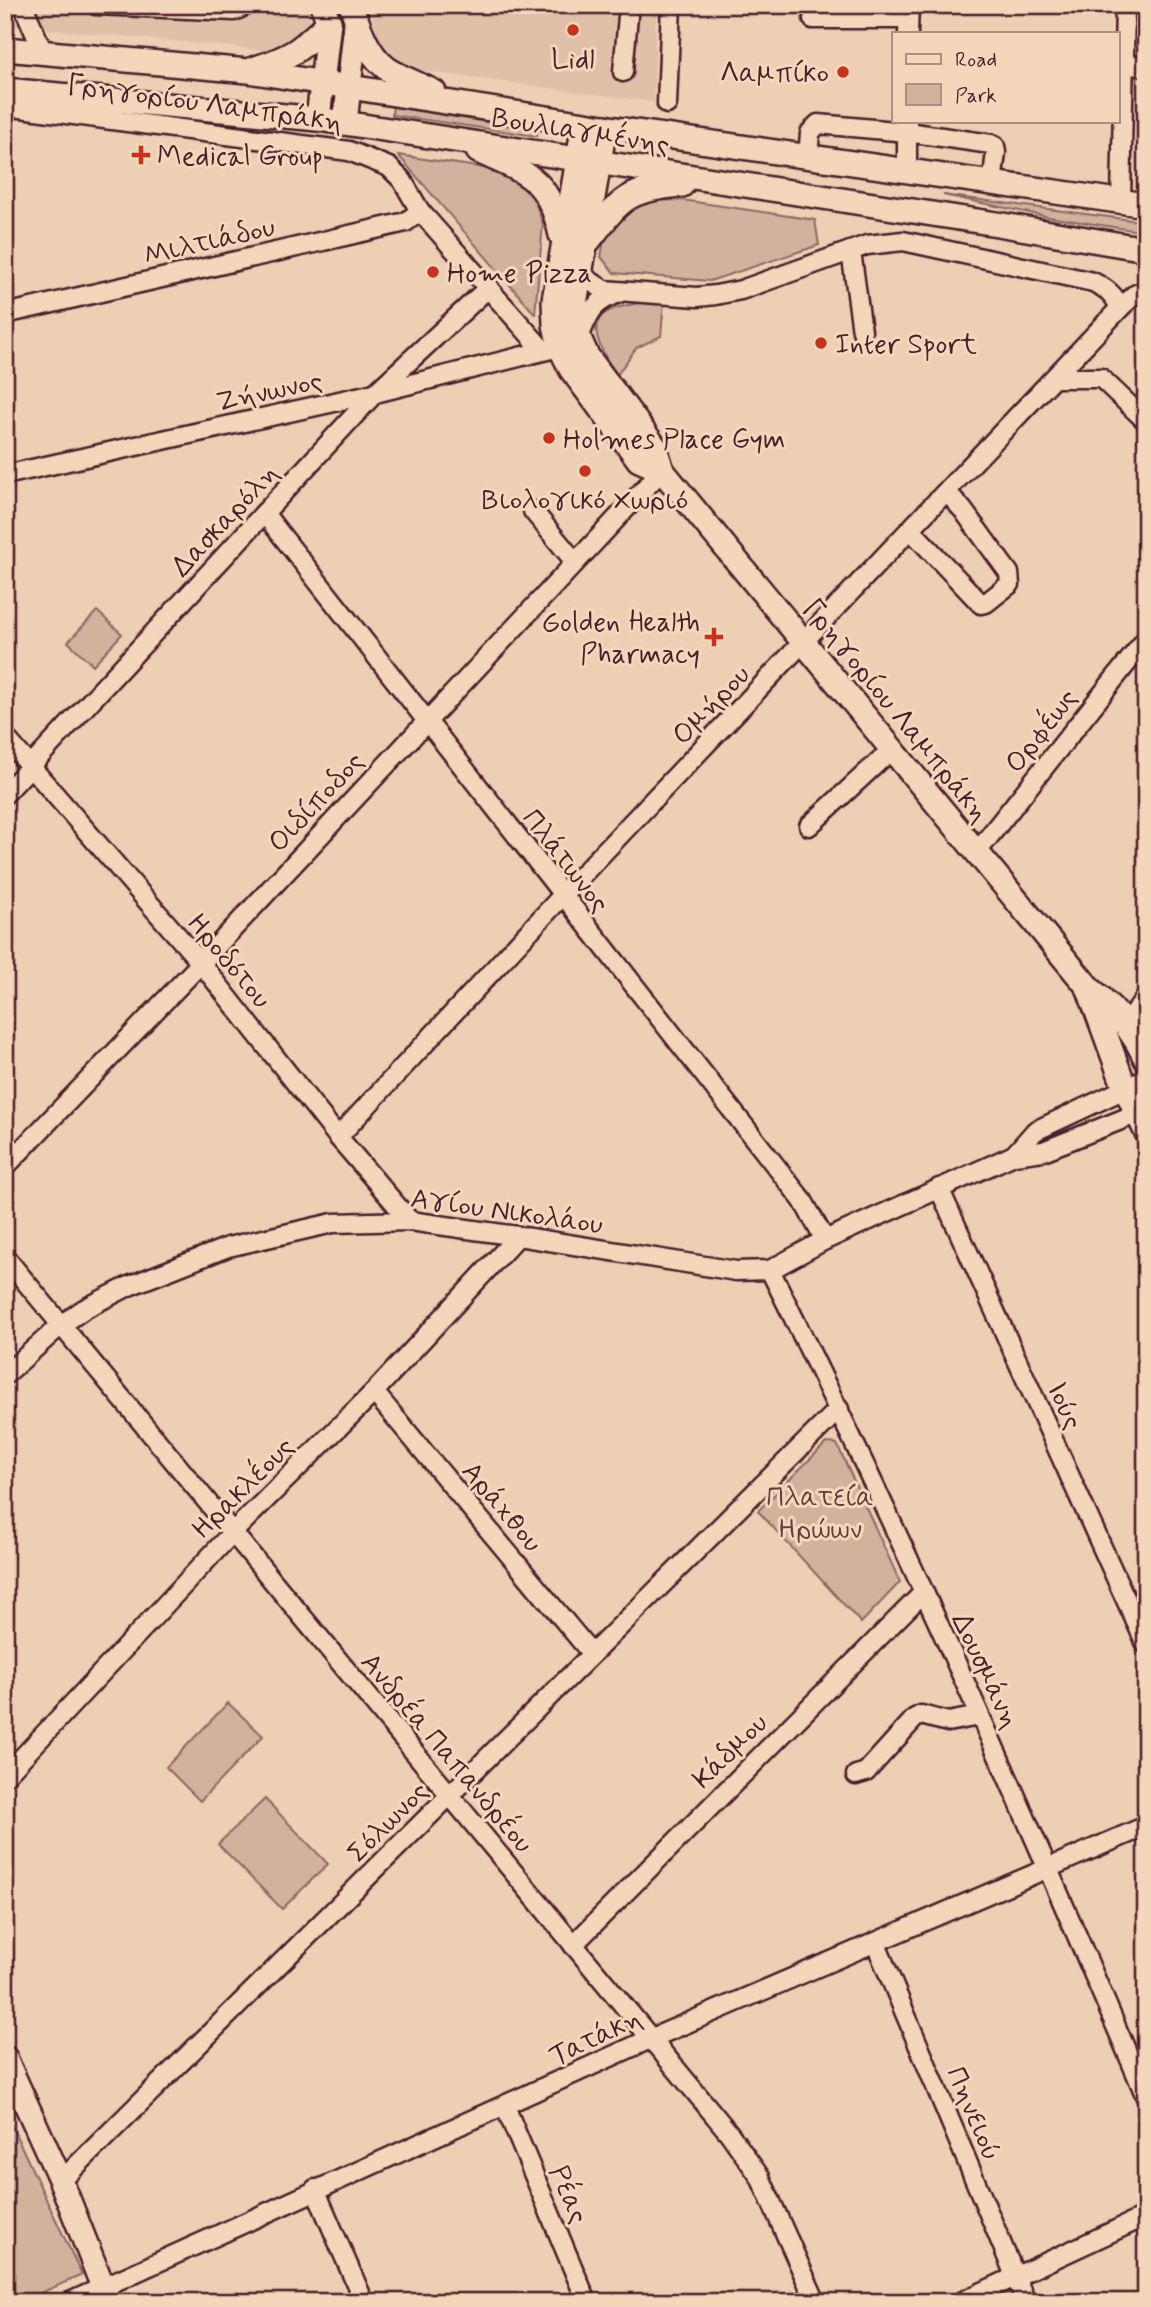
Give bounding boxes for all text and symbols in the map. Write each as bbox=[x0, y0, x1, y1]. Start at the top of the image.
marker: Lidl bbox=[565, 22, 581, 38]
legend bbox=[892, 32, 1120, 122]
place label: Lidl bbox=[551, 42, 595, 79]
text: Road bbox=[955, 46, 997, 74]
place label: Λαμπίκο bbox=[720, 56, 829, 93]
marker: Λαμπίκο bbox=[835, 64, 851, 80]
street label: Γρηγορίου Λαμπράκη bbox=[65, 67, 345, 142]
text: Park bbox=[955, 82, 997, 110]
street label: Βουλιαγμένης bbox=[489, 100, 672, 165]
place label: Medical Group bbox=[157, 139, 323, 176]
marker: Medical Group bbox=[131, 145, 151, 165]
street label: Μιλτιάδου bbox=[140, 209, 279, 275]
place label: Home Pizza bbox=[447, 256, 592, 293]
marker: Home Pizza bbox=[425, 264, 441, 280]
place label: Inter Sport bbox=[835, 327, 977, 364]
marker: Inter Sport bbox=[813, 335, 829, 351]
street label: Ζήνωνος bbox=[213, 363, 326, 422]
place label: Holmes Place Gym bbox=[563, 422, 785, 459]
marker: Holmes Place Gym bbox=[541, 430, 557, 446]
street label: Δασκαρόλη bbox=[164, 456, 288, 585]
marker: Βιολογικό Χωριό bbox=[577, 463, 593, 479]
place label: Βιολογικό Χωριό bbox=[482, 483, 688, 520]
street label: Γρηγορίου Λαμπράκη bbox=[793, 592, 997, 831]
place label: Golden Health Pharmacy bbox=[542, 605, 700, 674]
marker: Golden Health Pharmacy bbox=[706, 629, 722, 645]
street label: Ομήρου bbox=[664, 658, 759, 754]
street label: Ορφέως bbox=[997, 681, 1087, 782]
street label: Οιδίποδος bbox=[261, 744, 373, 861]
street label: Πλάτωνος bbox=[513, 802, 617, 921]
street label: Ηροδότου bbox=[177, 906, 279, 1017]
street label: Αγίου Νικολάου bbox=[408, 1181, 605, 1244]
street label: Ιούς bbox=[1037, 1376, 1090, 1436]
street label: Ηρακλέους bbox=[184, 1429, 303, 1548]
street label: Αράχθου bbox=[452, 1455, 550, 1561]
park label: Πλατεία Ηρώων bbox=[766, 1480, 874, 1549]
street label: Δουσμάνη bbox=[942, 1607, 1028, 1735]
street label: Ανδρέα Παπανδρέου bbox=[351, 1646, 541, 1862]
street label: Κάδμου bbox=[685, 1706, 777, 1798]
street label: Σόλωνος bbox=[340, 1774, 438, 1872]
street label: Τατάκη bbox=[544, 2001, 648, 2076]
street label: Πηνειού bbox=[936, 2061, 1009, 2167]
street label: Ρέας bbox=[539, 2160, 596, 2230]

